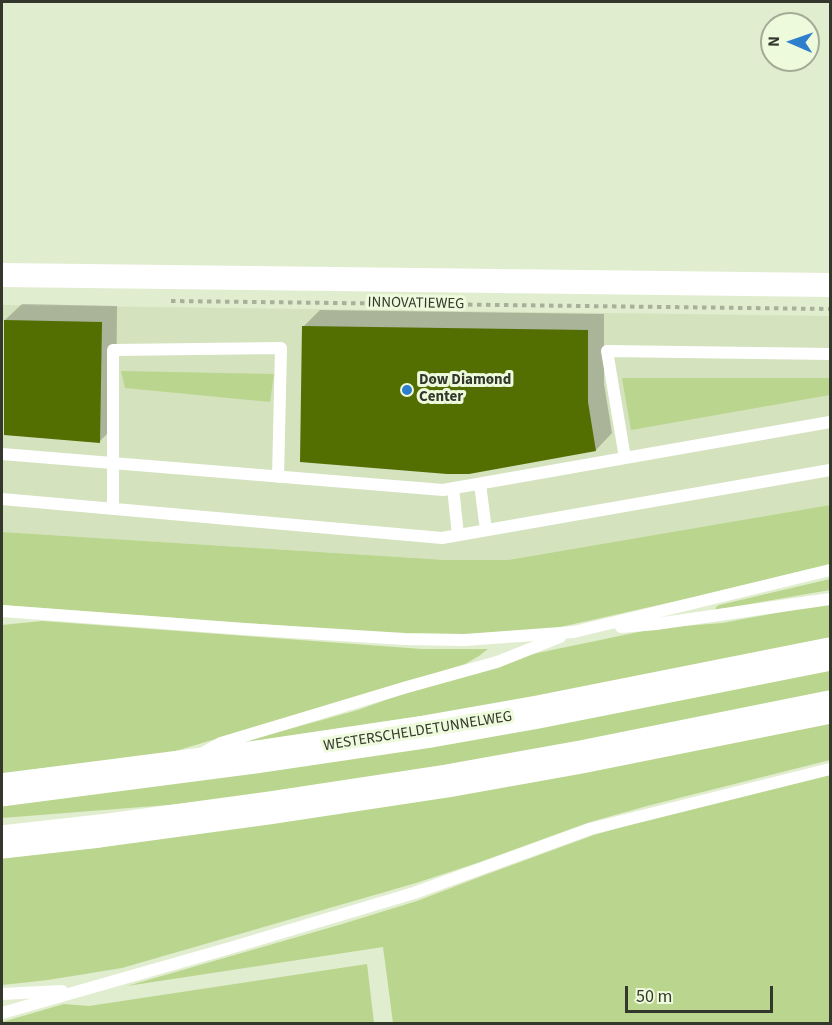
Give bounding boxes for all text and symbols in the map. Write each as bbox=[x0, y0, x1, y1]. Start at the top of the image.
north arrow bbox=[760, 12, 820, 72]
text: N bbox=[763, 36, 785, 47]
street label: INNOVATIEWEG bbox=[367, 294, 465, 314]
place label: Dow Diamond Center bbox=[419, 372, 511, 407]
marker: Dow Diamond Center bbox=[400, 383, 414, 397]
street label: WESTERSCHELDETUNNELWEG bbox=[322, 708, 514, 756]
scale bar bbox=[628, 974, 776, 1012]
text: 50 m bbox=[636, 984, 672, 1009]

